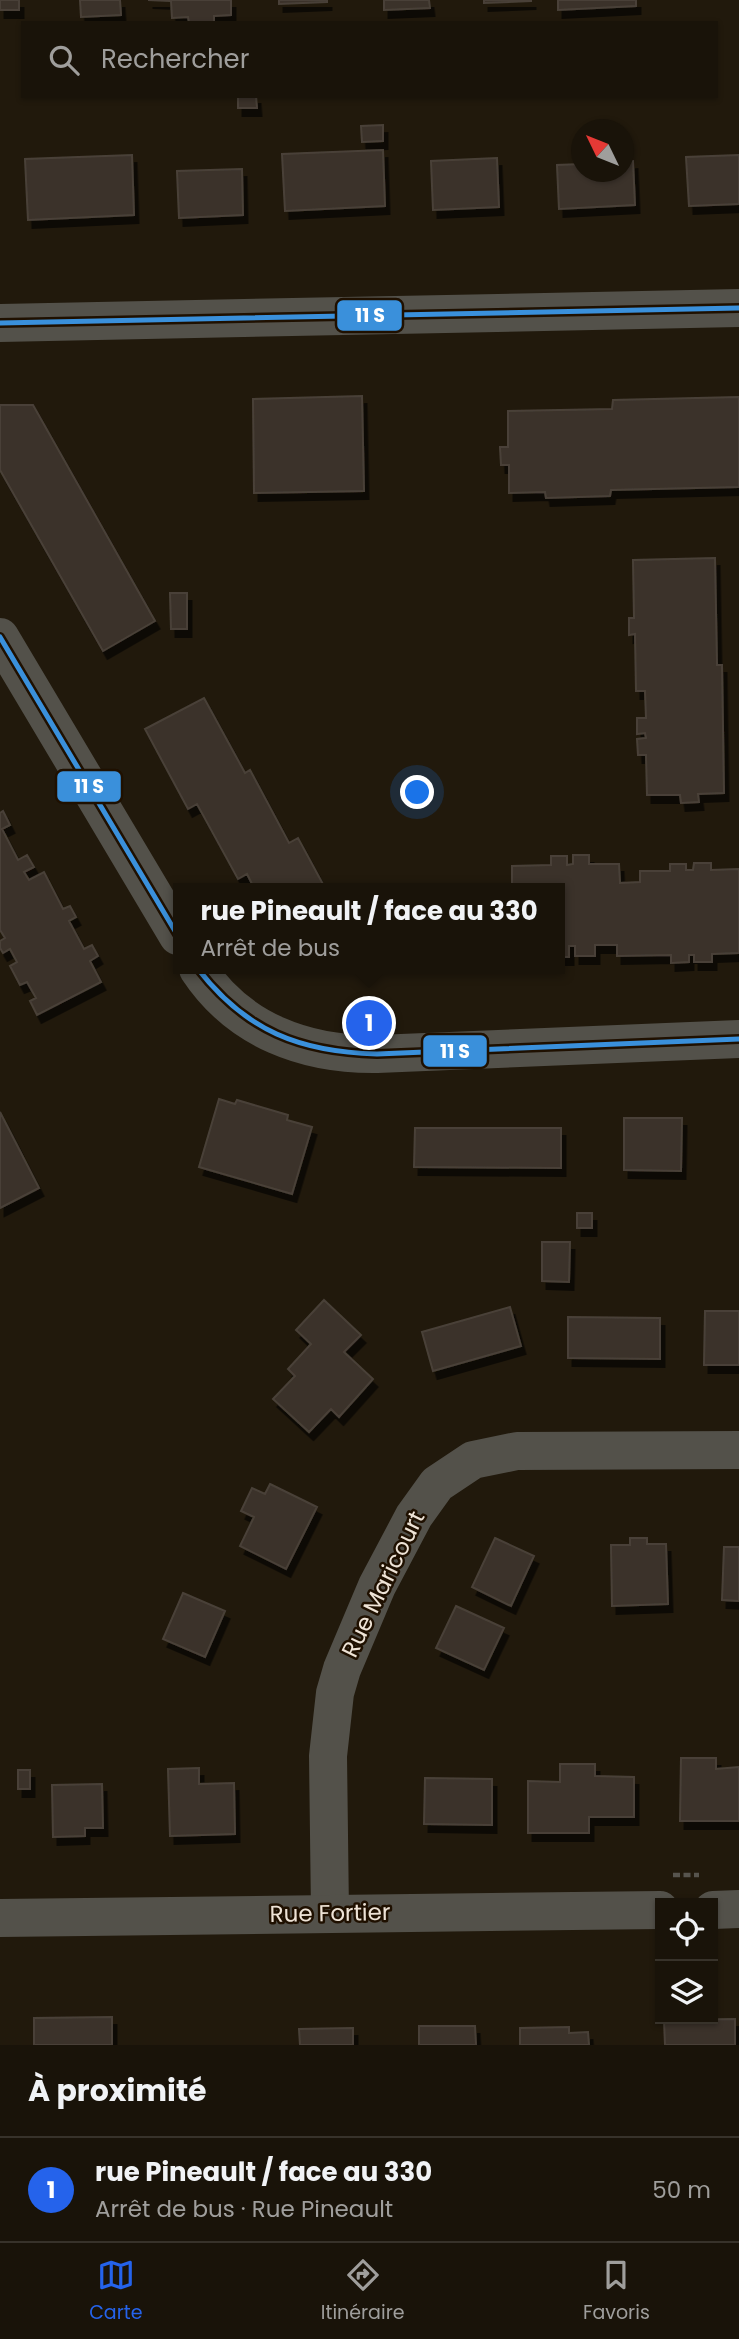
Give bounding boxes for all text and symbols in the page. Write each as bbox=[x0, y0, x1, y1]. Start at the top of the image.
search box bbox=[21, 21, 718, 98]
icon: search bbox=[45, 41, 83, 79]
text: Rechercher bbox=[101, 41, 249, 77]
north arrow bbox=[571, 119, 634, 182]
line badge: 11 S bbox=[336, 299, 403, 332]
text: 11 S bbox=[355, 302, 385, 329]
line badge: 11 S bbox=[56, 770, 122, 803]
text: 11 S bbox=[74, 773, 104, 800]
your location bbox=[400, 775, 434, 809]
popup bbox=[173, 883, 565, 974]
text: rue Pineault / face au 330 bbox=[200, 893, 538, 929]
text: Arrêt de bus bbox=[200, 932, 340, 964]
pin: 1 bbox=[346, 997, 392, 1049]
line badge: 11 S bbox=[422, 1034, 488, 1068]
text: 11 S bbox=[440, 1038, 470, 1065]
street label: Rue Maricourt bbox=[334, 1506, 432, 1662]
street label: Rue Fortier bbox=[269, 1896, 391, 1930]
map controls bbox=[655, 1898, 718, 2024]
button: locate bbox=[655, 1898, 718, 1961]
button: layers bbox=[655, 1961, 718, 2024]
text: À proximité bbox=[28, 2069, 207, 2112]
text: rue Pineault / face au 330 bbox=[95, 2154, 432, 2190]
text: 1 bbox=[47, 2174, 55, 2206]
text: 50 m bbox=[652, 2174, 711, 2206]
text: Arrêt de bus · Rue Pineault bbox=[95, 2193, 393, 2225]
tab: Carte bbox=[89, 2256, 142, 2327]
tab: Itinéraire bbox=[321, 2256, 405, 2327]
tab: Favoris bbox=[583, 2256, 650, 2327]

